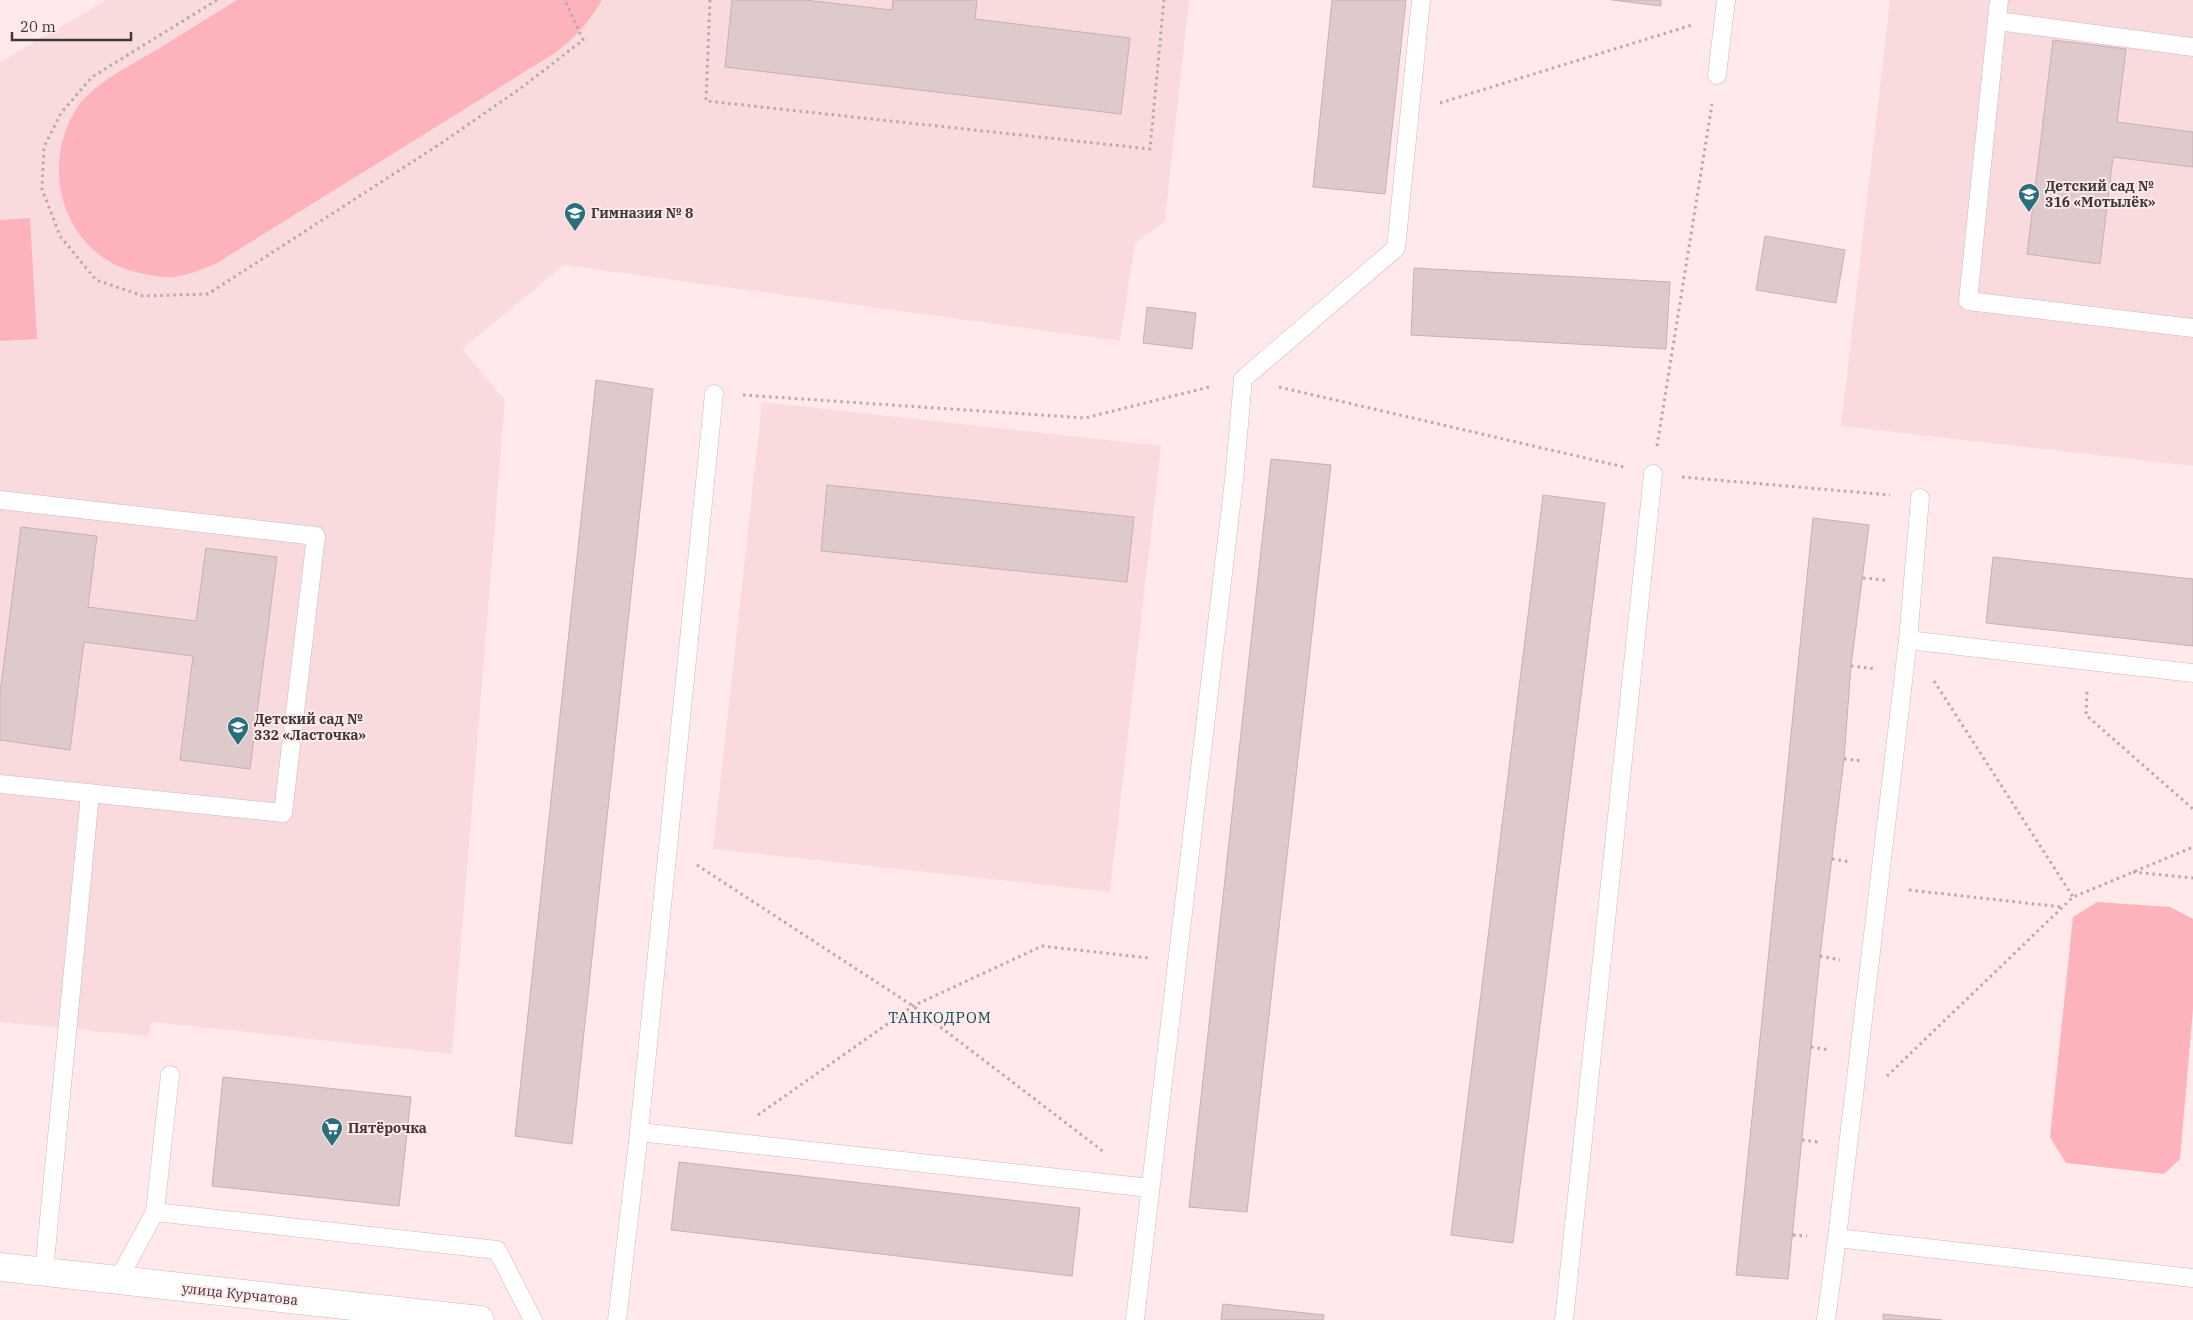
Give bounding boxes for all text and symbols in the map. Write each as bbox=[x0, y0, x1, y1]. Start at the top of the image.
scale bar bbox=[12, 10, 131, 42]
text: 20 m bbox=[20, 17, 56, 36]
place label: Детский сад № 316 «Мотылёк» bbox=[2045, 177, 2156, 211]
school or university icon: Детский сад № 316 «Мотылёк» bbox=[2017, 182, 2041, 213]
school or university icon: Гимназия № 8 bbox=[563, 201, 587, 232]
place label: Гимназия № 8 bbox=[591, 204, 693, 222]
place label: Детский сад № 332 «Ласточка» bbox=[254, 710, 366, 744]
school or university icon: Детский сад № 332 «Ласточка» bbox=[226, 715, 250, 746]
district label: ТАНКОДРОМ bbox=[888, 1008, 992, 1027]
supermarket icon: Пятёрочка bbox=[320, 1116, 344, 1147]
place label: Пятёрочка bbox=[348, 1119, 427, 1137]
street label: улица Курчатова bbox=[181, 1279, 299, 1309]

